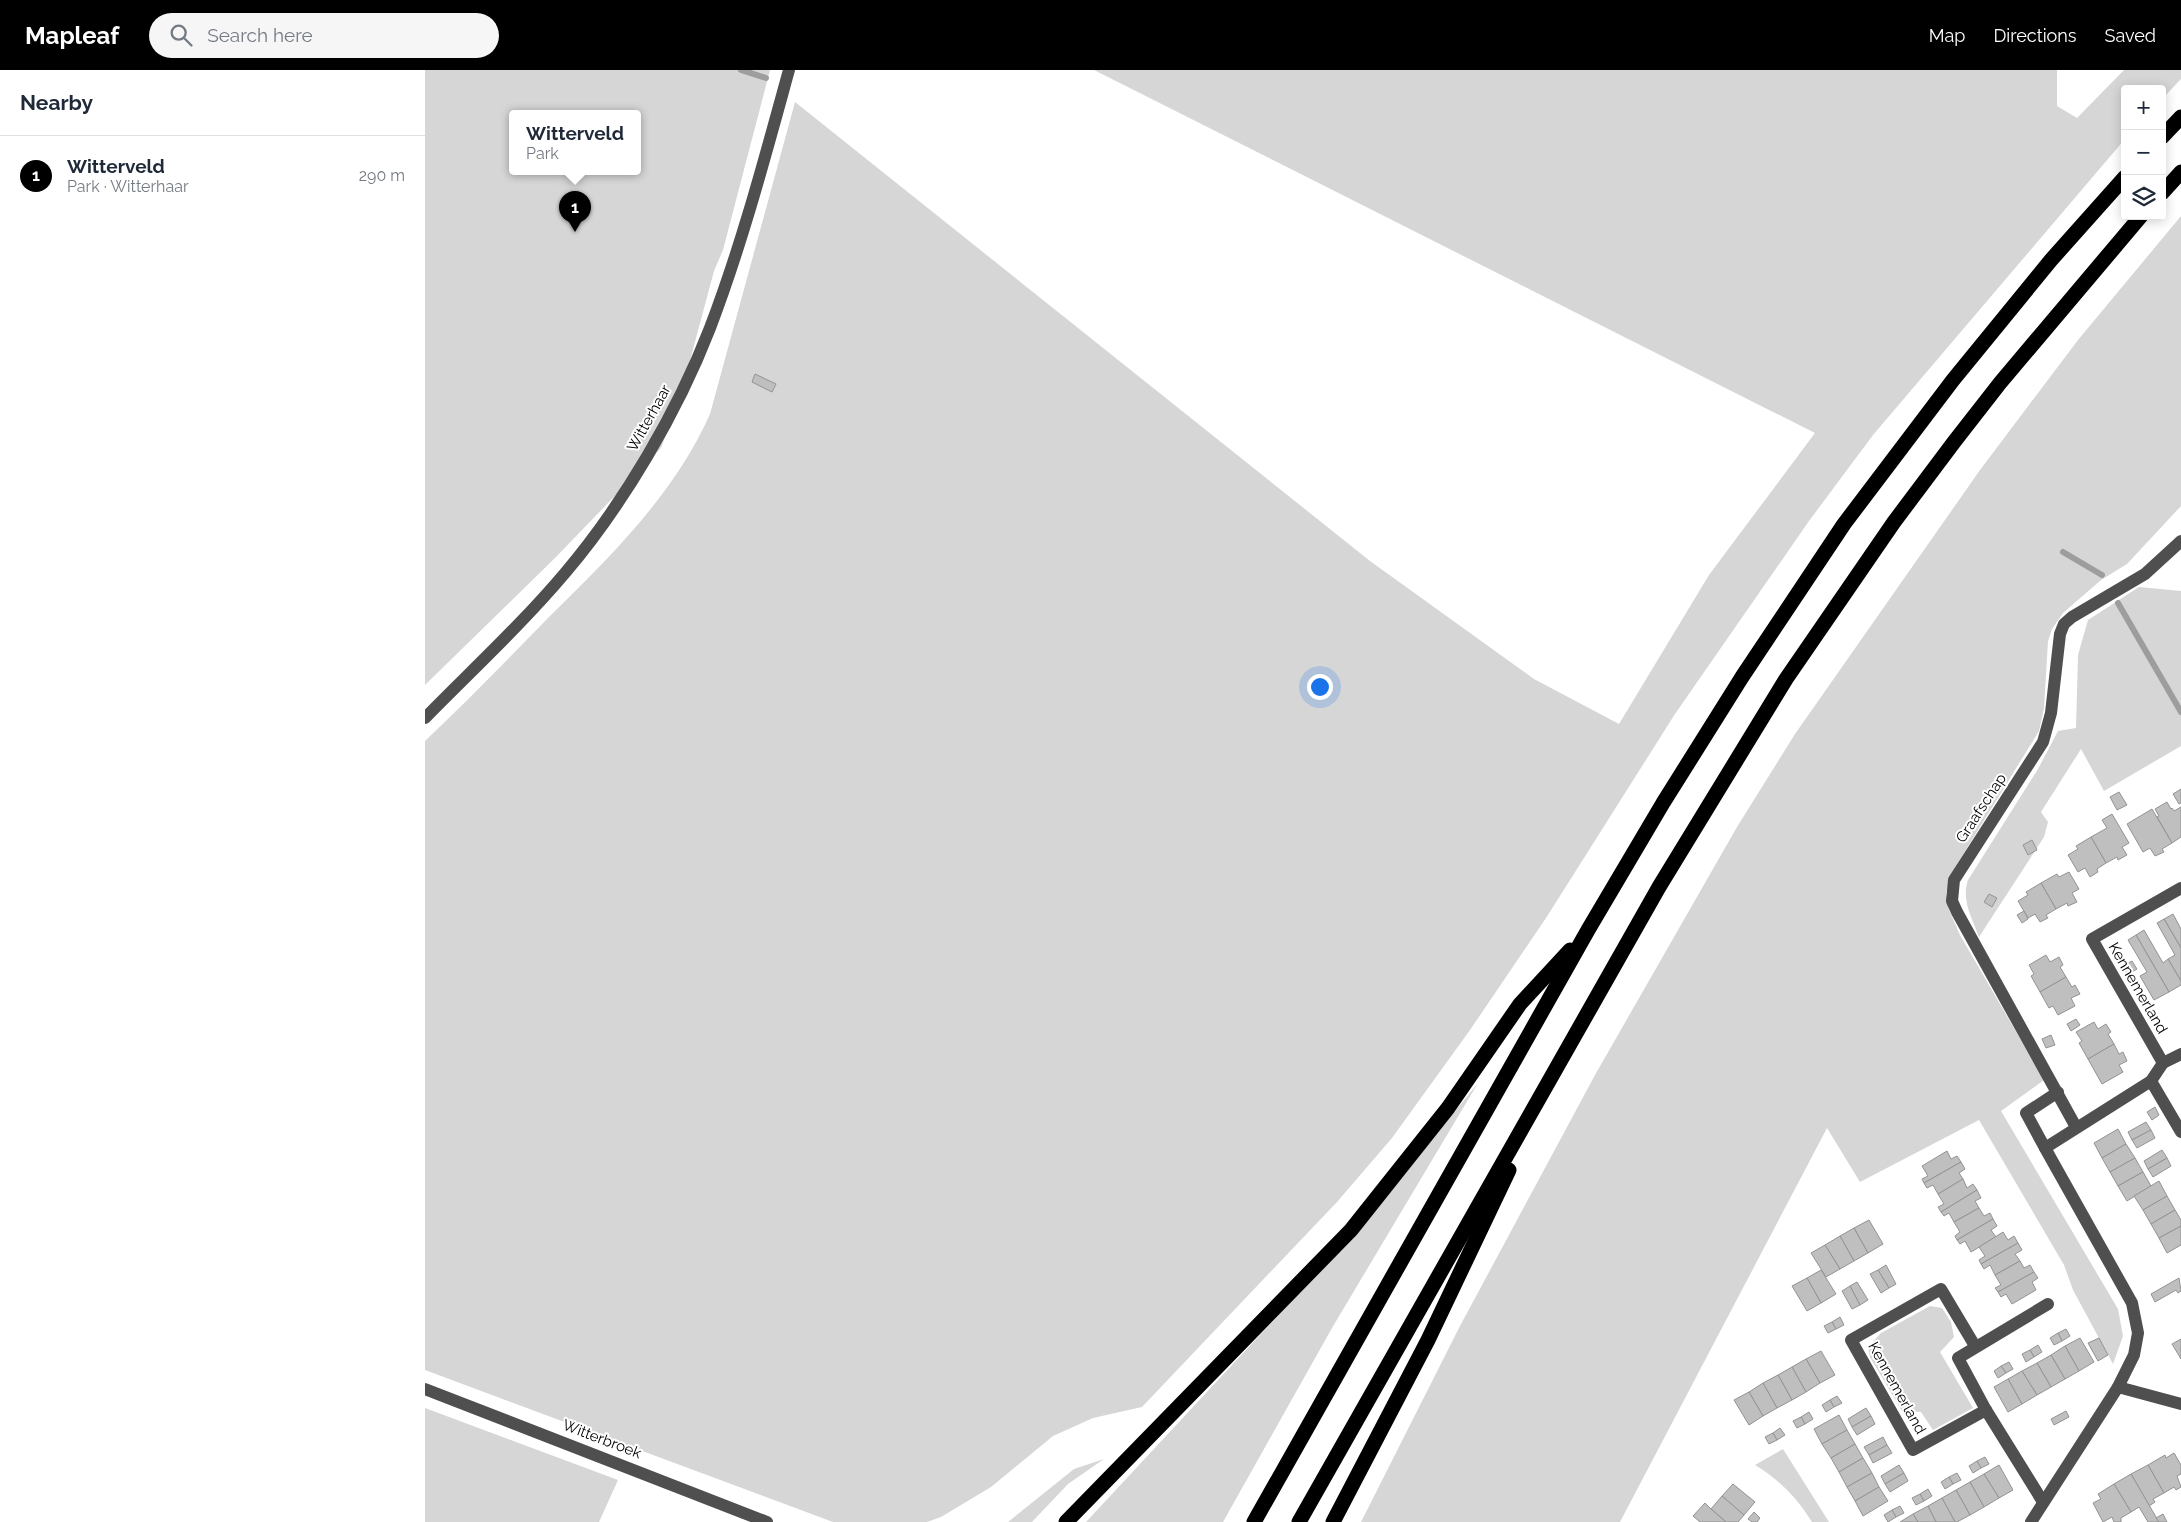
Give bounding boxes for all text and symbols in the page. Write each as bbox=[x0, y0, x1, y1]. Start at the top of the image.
search box bbox=[149, 13, 499, 58]
text: Mapleaf bbox=[25, 21, 119, 50]
icon: search bbox=[167, 21, 195, 49]
text: Search here bbox=[207, 24, 313, 46]
text: Map bbox=[1929, 25, 1965, 46]
text: Directions bbox=[1993, 25, 2077, 46]
text: Saved bbox=[2105, 25, 2156, 46]
map controls bbox=[2121, 85, 2166, 220]
button: + bbox=[2121, 85, 2166, 130]
text: Nearby bbox=[20, 90, 93, 115]
popup bbox=[509, 110, 641, 175]
text: Witterveld bbox=[526, 122, 624, 144]
button: − bbox=[2121, 130, 2166, 175]
text: Park bbox=[526, 144, 559, 163]
text: Witterveld bbox=[67, 155, 165, 177]
text: 1 bbox=[32, 166, 40, 185]
text: 290 m bbox=[359, 166, 405, 185]
button: layers bbox=[2121, 175, 2166, 220]
text: Park · Witterhaar bbox=[67, 177, 189, 196]
pin: 1 bbox=[559, 191, 591, 232]
street label: Witterhaar bbox=[623, 381, 675, 454]
your location bbox=[1307, 674, 1333, 700]
street label: Graafschap bbox=[1952, 770, 2010, 846]
street label: Kennemerland bbox=[2105, 939, 2171, 1037]
street label: Kennemerland bbox=[1864, 1339, 1930, 1437]
street label: Witterbroek bbox=[560, 1416, 644, 1462]

